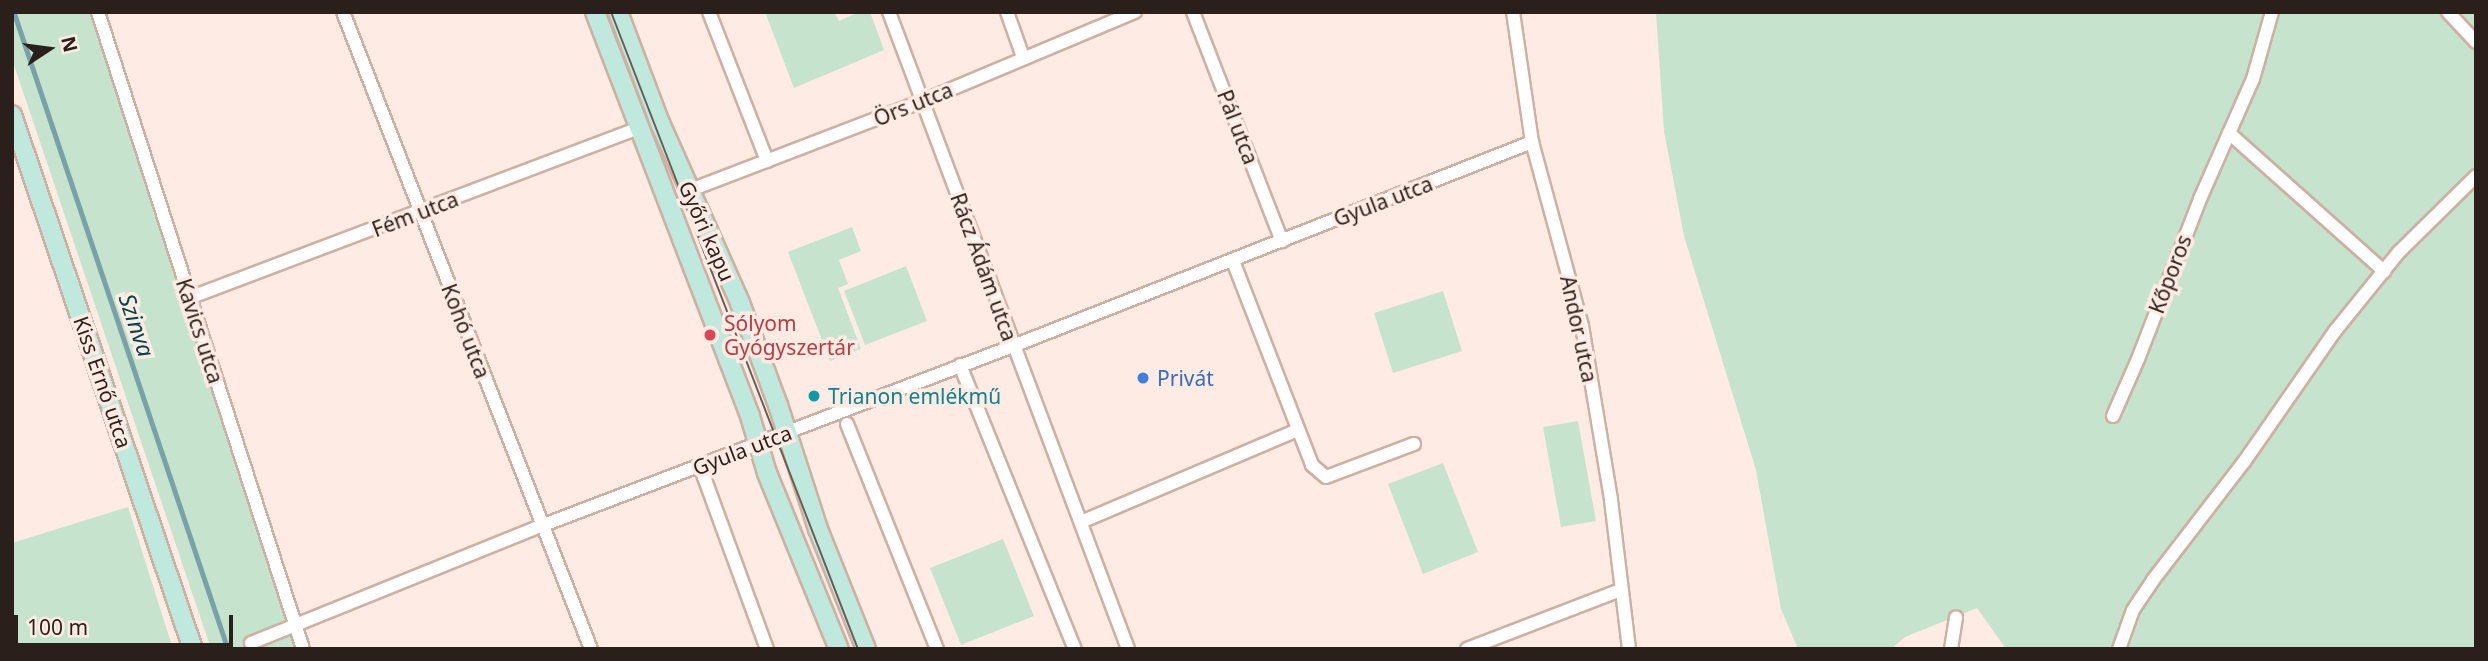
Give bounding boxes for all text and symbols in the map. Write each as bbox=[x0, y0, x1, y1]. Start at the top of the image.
north arrow bbox=[14, 14, 84, 84]
text: N bbox=[55, 34, 84, 55]
street label: Örs utca bbox=[870, 77, 956, 131]
street label: Pál utca bbox=[1212, 86, 1264, 168]
street label: Gyula utca bbox=[1330, 171, 1436, 231]
street label: Győri kapu bbox=[674, 177, 740, 285]
street label: Fém utca bbox=[368, 186, 462, 242]
street label: Rácz Ádám utca bbox=[946, 189, 1022, 345]
street label: Kőporos bbox=[2143, 231, 2197, 317]
street label: Andor utca bbox=[1555, 273, 1603, 385]
street label: Kavics utca bbox=[171, 275, 229, 387]
street label: Kohó utca bbox=[436, 280, 496, 382]
water label: Szinva bbox=[113, 290, 161, 360]
place label: Sólyom Gyógyszertár bbox=[724, 310, 855, 360]
street label: Kiss Ernő utca bbox=[69, 313, 137, 451]
marker: Sólyom Gyógyszertár bbox=[702, 327, 718, 343]
place label: Privát bbox=[1157, 365, 1214, 391]
marker: Privát bbox=[1135, 370, 1151, 386]
place label: Trianon emlékmű bbox=[828, 383, 1001, 409]
marker: Trianon emlékmű bbox=[806, 388, 822, 404]
street label: Gyula utca bbox=[689, 420, 795, 480]
scale bar bbox=[18, 602, 236, 646]
text: 100 m bbox=[27, 613, 88, 641]

